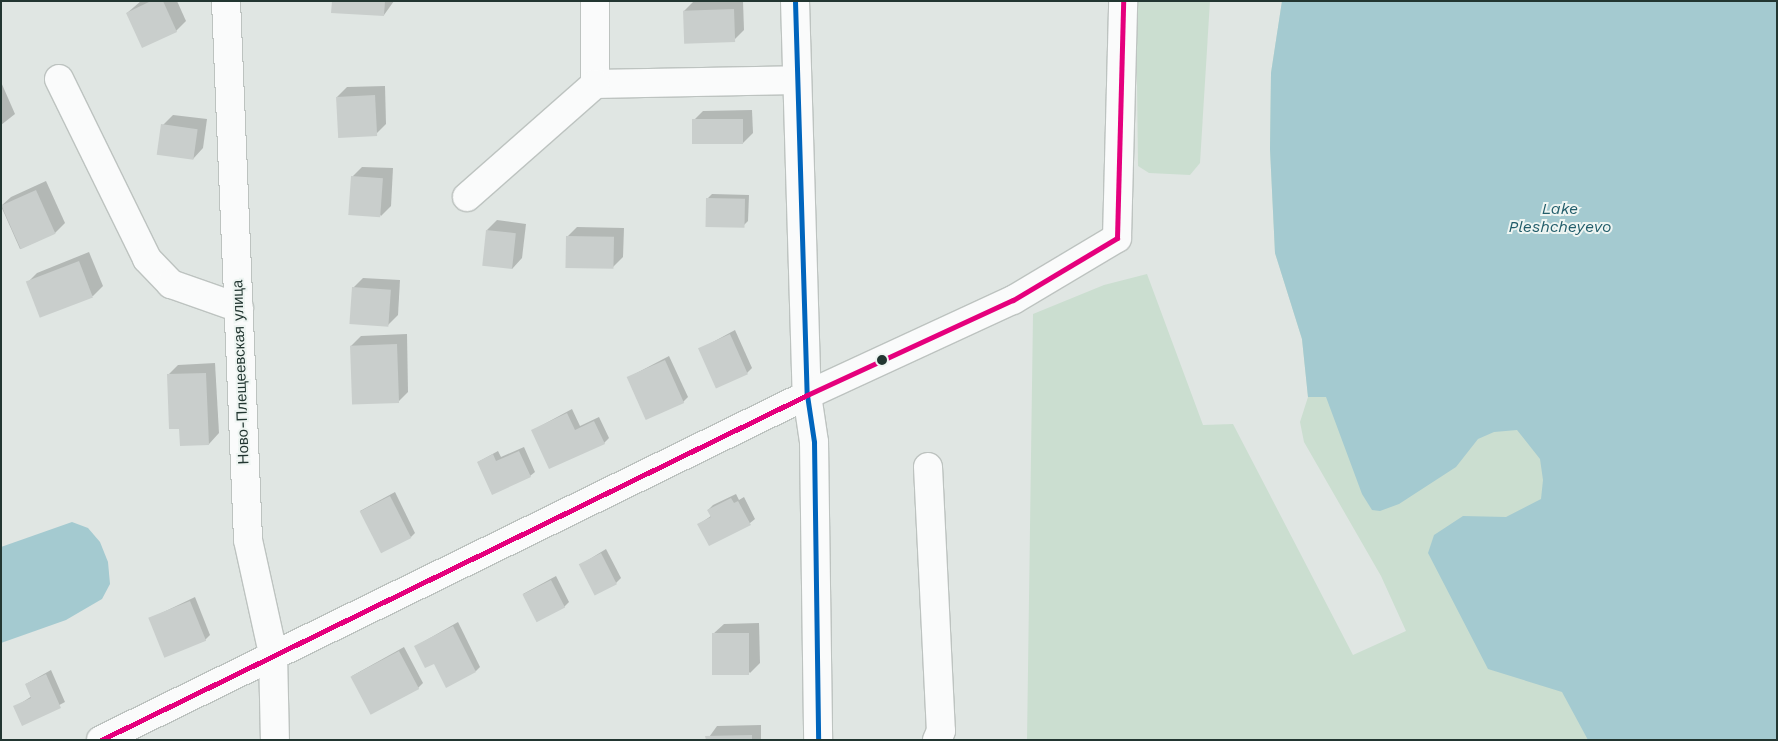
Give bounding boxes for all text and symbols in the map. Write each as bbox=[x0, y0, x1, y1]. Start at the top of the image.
water label: Lake Pleshcheyevo bbox=[1508, 199, 1612, 237]
street label: Ново-Плещеевская улица bbox=[229, 279, 253, 465]
unlabelled marker bbox=[877, 355, 887, 365]

